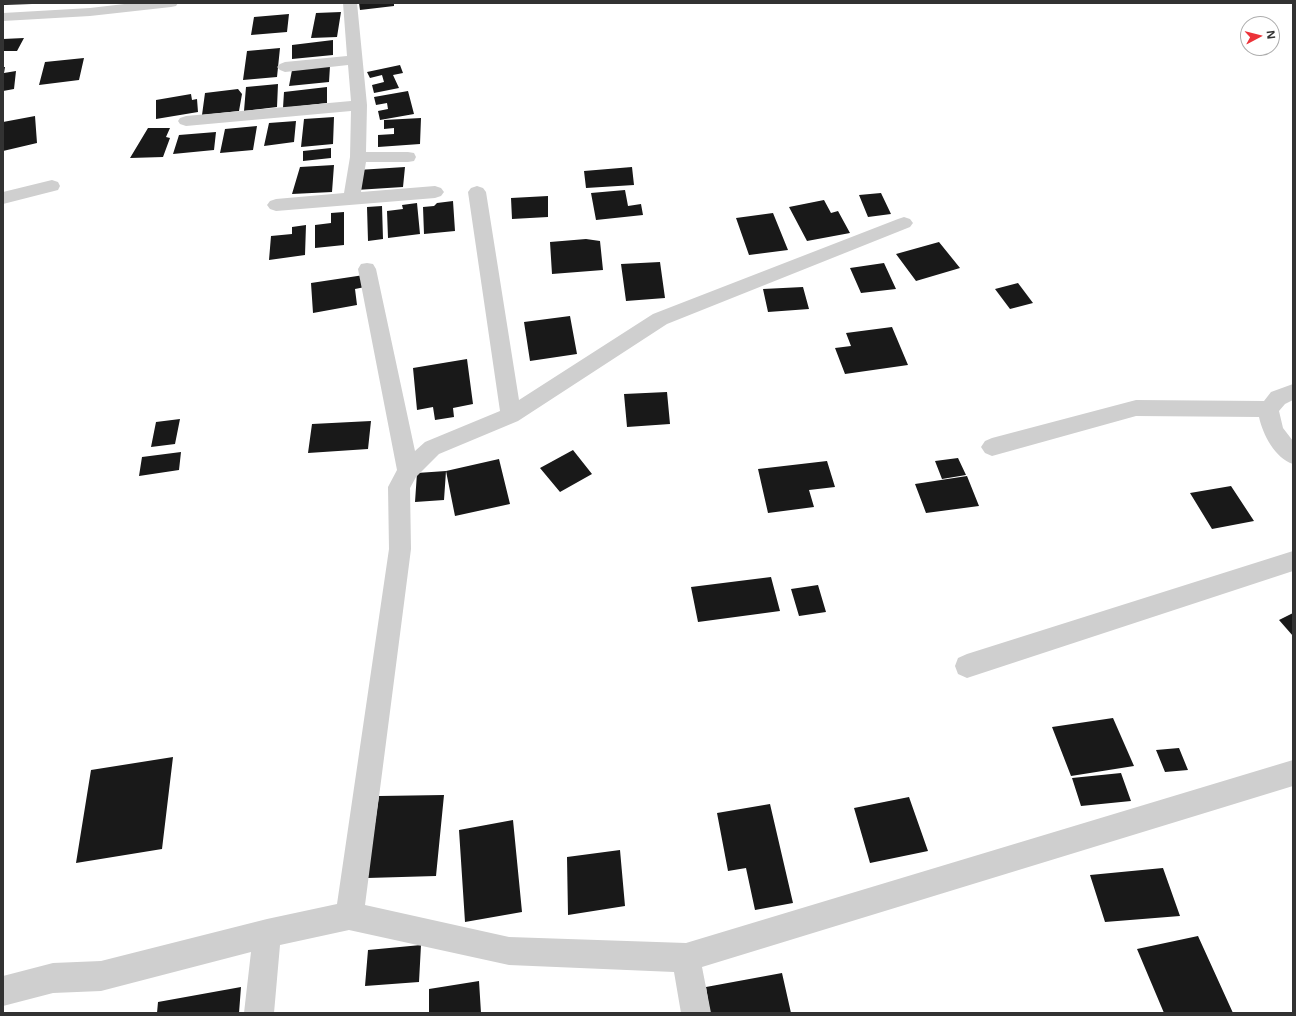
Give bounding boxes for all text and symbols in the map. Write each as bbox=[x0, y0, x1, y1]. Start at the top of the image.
north arrow bbox=[1240, 16, 1280, 56]
text: N bbox=[1263, 29, 1279, 40]

